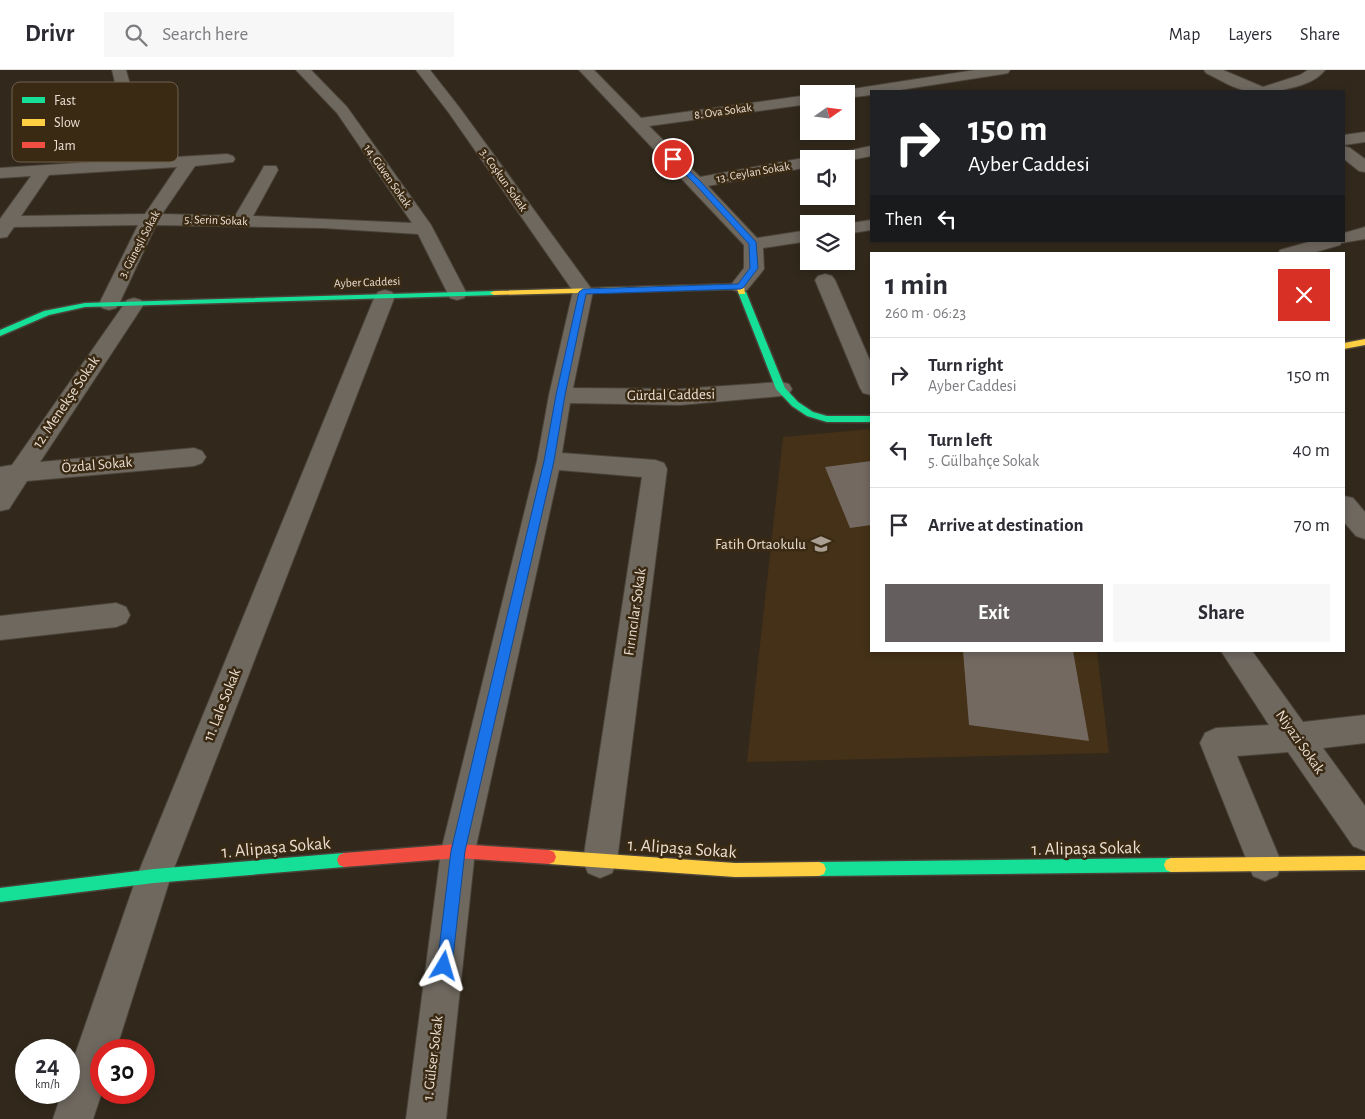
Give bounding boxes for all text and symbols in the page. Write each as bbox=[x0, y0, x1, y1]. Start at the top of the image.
search box bbox=[104, 12, 454, 57]
icon: search bbox=[122, 21, 150, 49]
text: Drivr bbox=[25, 22, 74, 46]
text: Search here bbox=[162, 25, 248, 44]
text: Map bbox=[1169, 26, 1200, 44]
text: Layers bbox=[1228, 26, 1272, 44]
text: Share bbox=[1300, 26, 1340, 44]
legend bbox=[12, 82, 178, 162]
north arrow bbox=[800, 85, 855, 140]
map controls bbox=[800, 85, 855, 270]
text: Fast bbox=[54, 94, 76, 108]
street label: 8. Ova Sokak bbox=[693, 101, 753, 121]
icon: right bbox=[885, 110, 950, 175]
text: 150 m bbox=[968, 112, 1048, 147]
text: Slow bbox=[54, 116, 81, 130]
pin bbox=[652, 138, 694, 180]
text: Jam bbox=[54, 139, 76, 153]
street label: 14. Güven Sokak bbox=[362, 142, 414, 210]
icon: arrive bbox=[659, 145, 687, 173]
street label: 3. Coşkun Sokak bbox=[478, 147, 530, 214]
button: sound bbox=[800, 150, 855, 205]
text: Ayber Caddesi bbox=[968, 153, 1090, 175]
street label: 13. Ceylan Sokak bbox=[715, 160, 791, 185]
icon: left bbox=[933, 205, 961, 233]
street label: 3. Güneşli Sokak bbox=[116, 208, 162, 280]
text: Then bbox=[885, 210, 923, 229]
street label: 5. Serin Sokak bbox=[184, 213, 248, 227]
button: layers bbox=[800, 215, 855, 270]
button: close bbox=[1278, 269, 1330, 321]
text: 1 min bbox=[885, 270, 948, 300]
street label: Ayber Caddesi bbox=[334, 275, 400, 290]
text: 260 m · 06:23 bbox=[885, 305, 966, 321]
street label: 12. Menekşe Sokak bbox=[30, 353, 102, 451]
text: Turn right bbox=[928, 356, 1003, 375]
icon: right bbox=[885, 361, 913, 389]
text: 150 m bbox=[1287, 366, 1330, 385]
text: Ayber Caddesi bbox=[928, 378, 1017, 394]
street label: Gürdal Caddesi bbox=[627, 387, 715, 403]
text: Turn left bbox=[928, 431, 992, 450]
icon: left bbox=[885, 436, 913, 464]
text: 40 m bbox=[1292, 441, 1330, 460]
street label: Özdal Sokak bbox=[61, 452, 133, 476]
text: 5. Gülbahçe Sokak bbox=[928, 453, 1039, 469]
icon: arrive bbox=[885, 511, 913, 539]
text: Arrive at destination bbox=[928, 516, 1084, 535]
text: 70 m bbox=[1294, 516, 1330, 535]
school or university icon: Fatih Ortaokulu bbox=[810, 533, 832, 555]
place label: Fatih Ortaokulu bbox=[715, 537, 806, 552]
street label: Fırıncılar Sokak bbox=[621, 567, 649, 657]
button: Exit bbox=[885, 584, 1103, 642]
button: Share bbox=[1113, 584, 1330, 642]
street label: 11. Lale Sokak bbox=[201, 666, 243, 743]
street label: Niyazi Sokak bbox=[1273, 708, 1327, 777]
street label: 1. Alipaşa Sokak bbox=[221, 834, 332, 862]
street label: 1. Alipaşa Sokak bbox=[627, 836, 738, 862]
street label: 1. Alipaşa Sokak bbox=[1031, 839, 1142, 859]
position arrow bbox=[417, 939, 469, 991]
street label: 1. Gülser Sokak bbox=[420, 1015, 446, 1101]
speed limit sign: 30 bbox=[90, 1039, 155, 1104]
text: 24 bbox=[35, 1053, 60, 1078]
text: km/h bbox=[35, 1078, 60, 1090]

